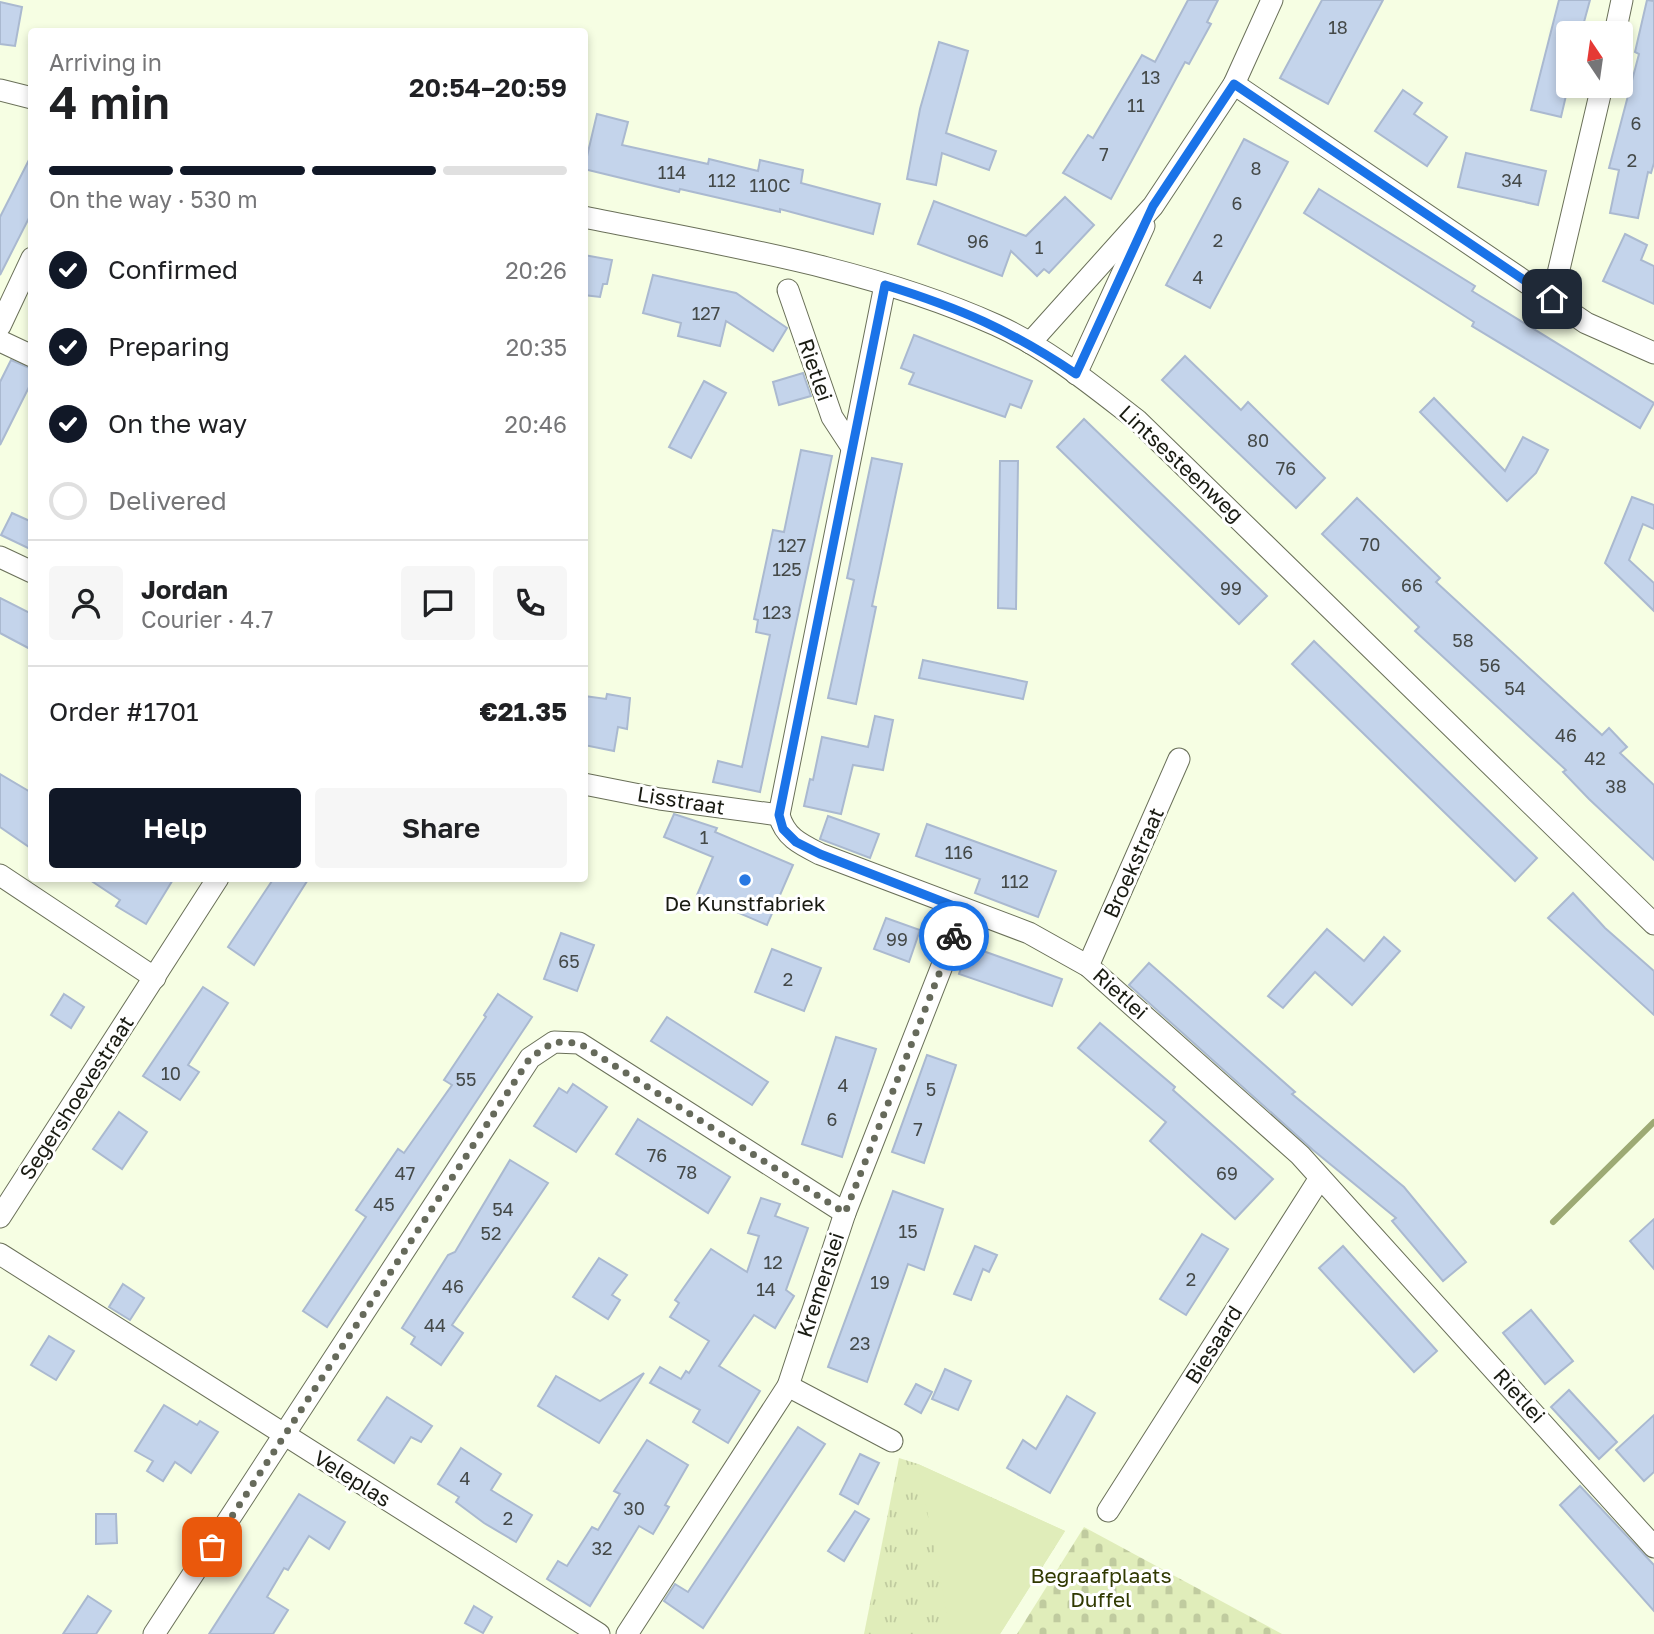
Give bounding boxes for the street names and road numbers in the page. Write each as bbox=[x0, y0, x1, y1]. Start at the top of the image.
street label: Rietlei bbox=[793, 335, 839, 405]
street label: Lintsesteenweg bbox=[1114, 399, 1249, 528]
street label: Lisstraat bbox=[636, 780, 727, 820]
street label: Broekstraat bbox=[1097, 803, 1169, 922]
street label: Rietlei bbox=[1088, 962, 1153, 1025]
street label: Segershoevestraat bbox=[13, 1011, 139, 1184]
street label: Kremerslei bbox=[791, 1229, 849, 1341]
street label: Biesaard bbox=[1179, 1300, 1247, 1389]
street label: Rietlei bbox=[1488, 1363, 1551, 1428]
street label: Veleplas bbox=[309, 1444, 396, 1512]

